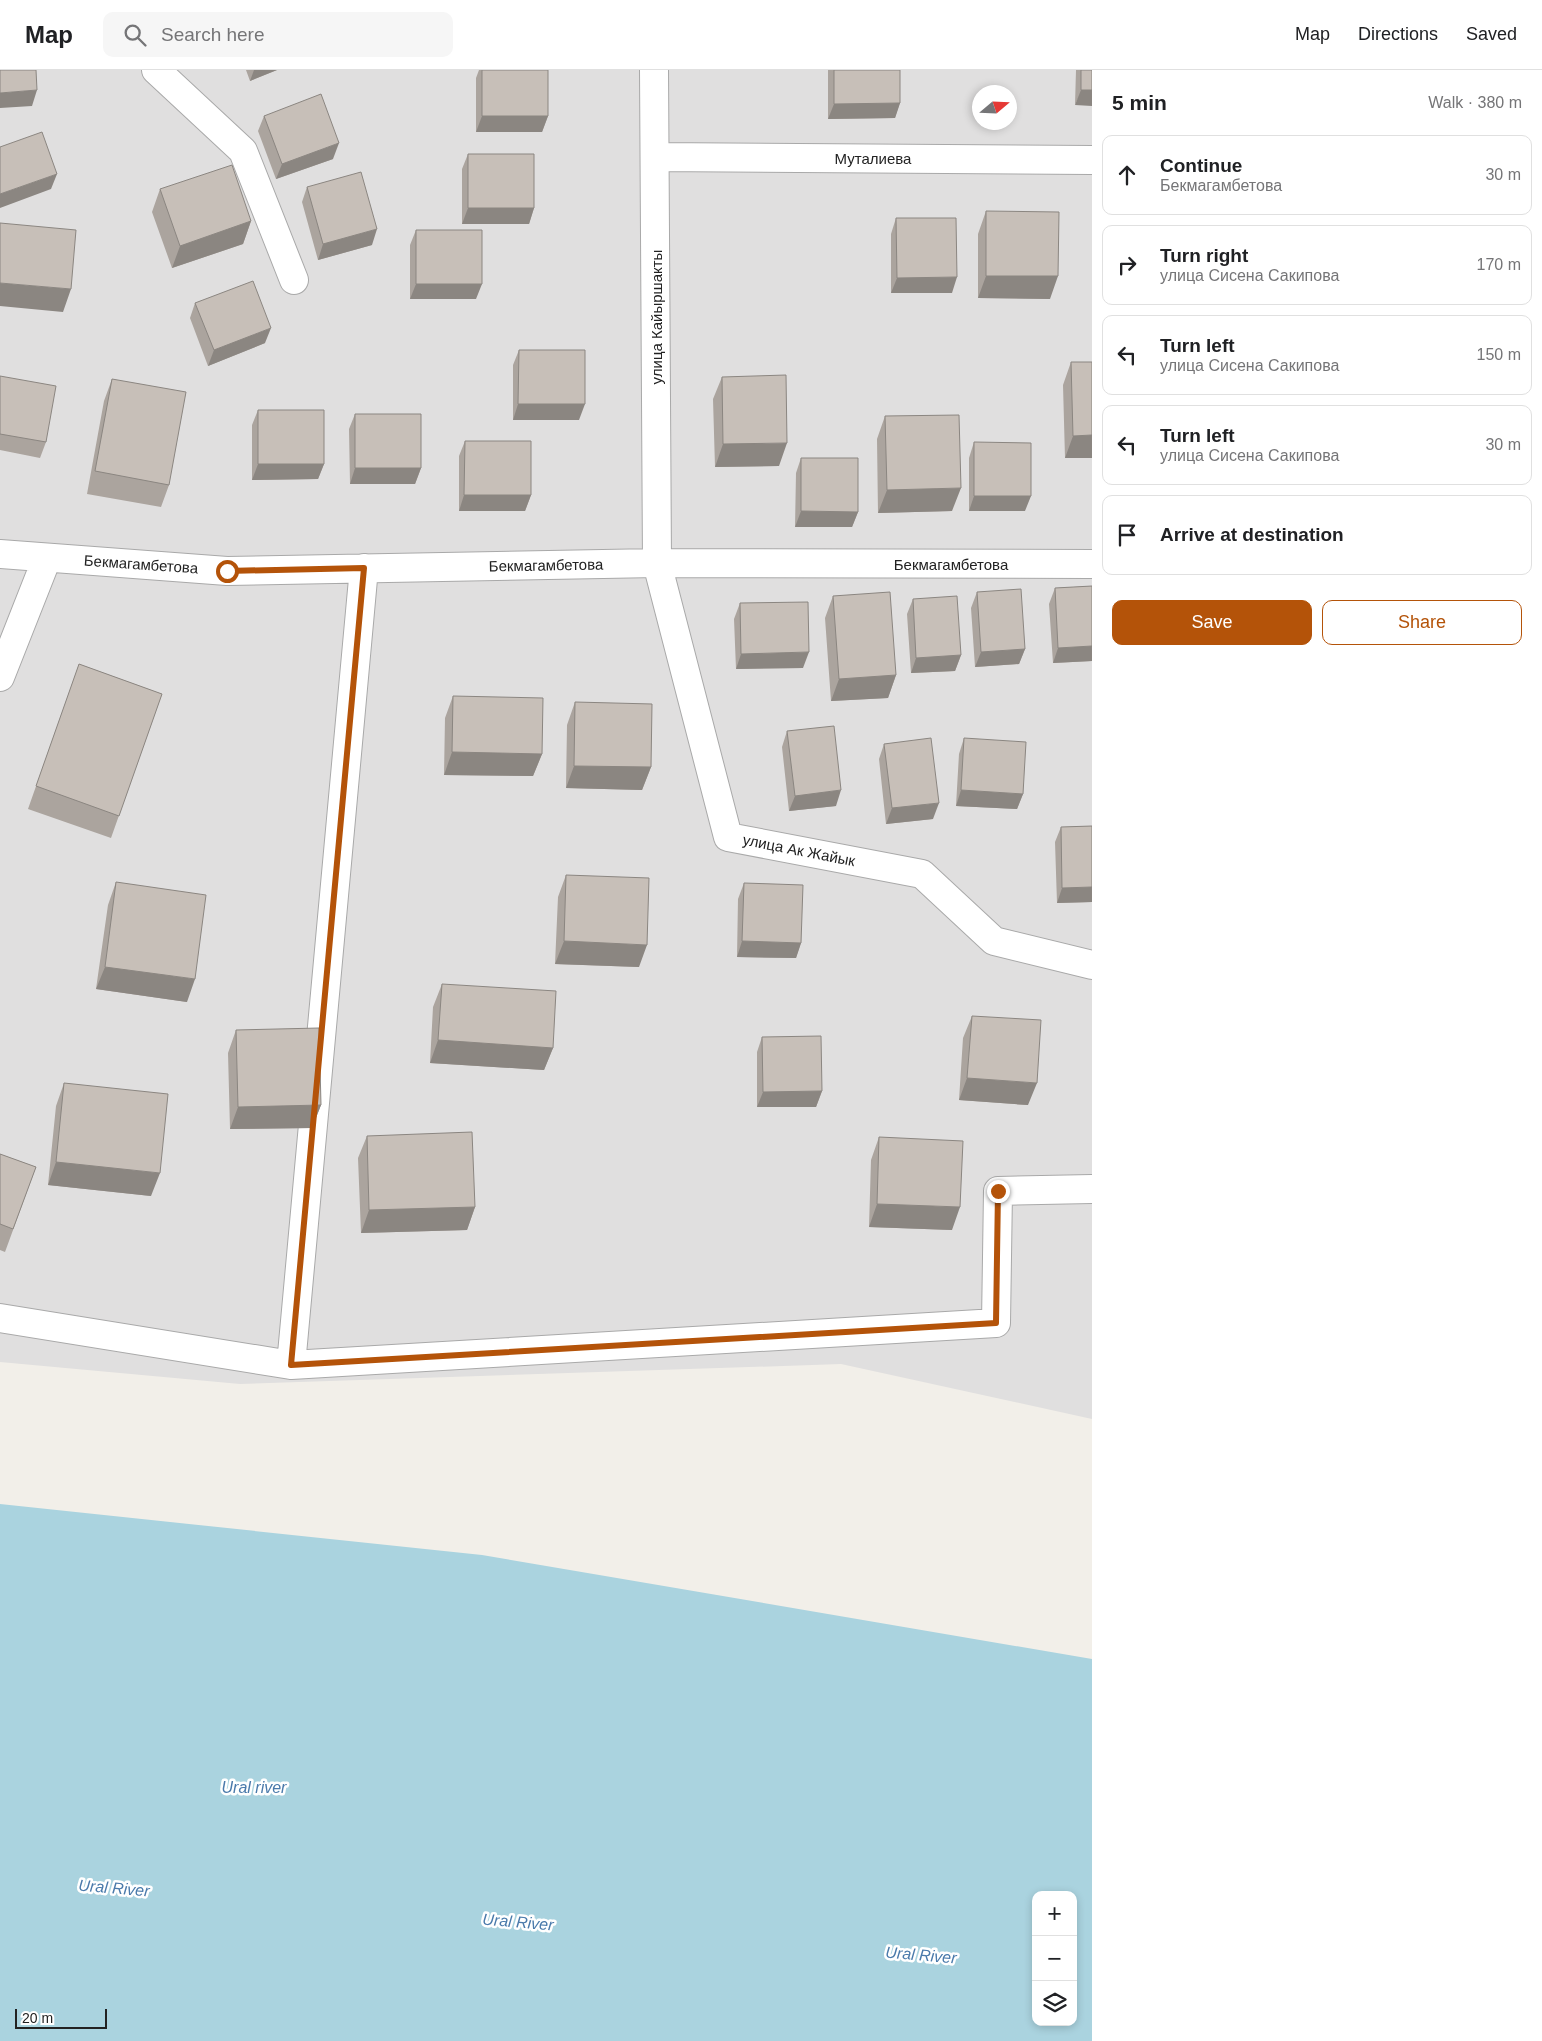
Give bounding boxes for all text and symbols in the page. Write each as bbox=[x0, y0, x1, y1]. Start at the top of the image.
search box bbox=[103, 12, 453, 57]
text: Map bbox=[25, 21, 73, 48]
icon: search bbox=[121, 21, 149, 49]
text: Search here bbox=[161, 24, 265, 45]
text: Map bbox=[1295, 24, 1330, 44]
text: Directions bbox=[1358, 24, 1438, 44]
text: Saved bbox=[1466, 24, 1517, 44]
north arrow bbox=[972, 85, 1017, 130]
text: 5 min bbox=[1112, 91, 1167, 114]
text: Walk · 380 m bbox=[1428, 94, 1522, 111]
street label: Муталиева bbox=[835, 150, 912, 167]
text: Continue bbox=[1160, 155, 1242, 176]
icon: ahead bbox=[1113, 161, 1141, 189]
text: 30 m bbox=[1485, 166, 1521, 183]
text: Бекмагамбетова bbox=[1160, 177, 1282, 194]
text: Turn right bbox=[1160, 245, 1248, 266]
street label: улица Кайыршакты bbox=[648, 250, 665, 384]
icon: right bbox=[1113, 251, 1141, 279]
text: 170 m bbox=[1477, 256, 1521, 273]
text: улица Сисена Сакипова bbox=[1160, 267, 1339, 284]
text: Turn left bbox=[1160, 335, 1235, 356]
icon: left bbox=[1113, 341, 1141, 369]
text: 150 m bbox=[1477, 346, 1521, 363]
text: улица Сисена Сакипова bbox=[1160, 357, 1339, 374]
text: Turn left bbox=[1160, 425, 1235, 446]
icon: left bbox=[1113, 431, 1141, 459]
text: 30 m bbox=[1485, 436, 1521, 453]
text: улица Сисена Сакипова bbox=[1160, 447, 1339, 464]
icon: arrive bbox=[1113, 521, 1141, 549]
text: Arrive at destination bbox=[1160, 524, 1344, 545]
street label: Бекмагамбетова bbox=[83, 552, 199, 577]
street label: Бекмагамбетова bbox=[489, 555, 604, 574]
street label: Бекмагамбетова bbox=[894, 556, 1009, 573]
route start bbox=[216, 560, 239, 583]
button: Save bbox=[1112, 600, 1312, 645]
button: Share bbox=[1322, 600, 1522, 645]
street label: улица Ак Жайык bbox=[741, 831, 857, 869]
route end bbox=[987, 1180, 1010, 1203]
water label: Ural river bbox=[222, 1779, 287, 1796]
water label: Ural River bbox=[78, 1876, 151, 1900]
map controls bbox=[1032, 1891, 1077, 2026]
button: + bbox=[1032, 1891, 1077, 1936]
water label: Ural River bbox=[482, 1910, 555, 1934]
button: − bbox=[1032, 1936, 1077, 1981]
water label: Ural River bbox=[885, 1943, 958, 1967]
button: layers bbox=[1032, 1981, 1077, 2026]
scale bar bbox=[15, 2006, 108, 2029]
text: 20 m bbox=[22, 2010, 53, 2026]

